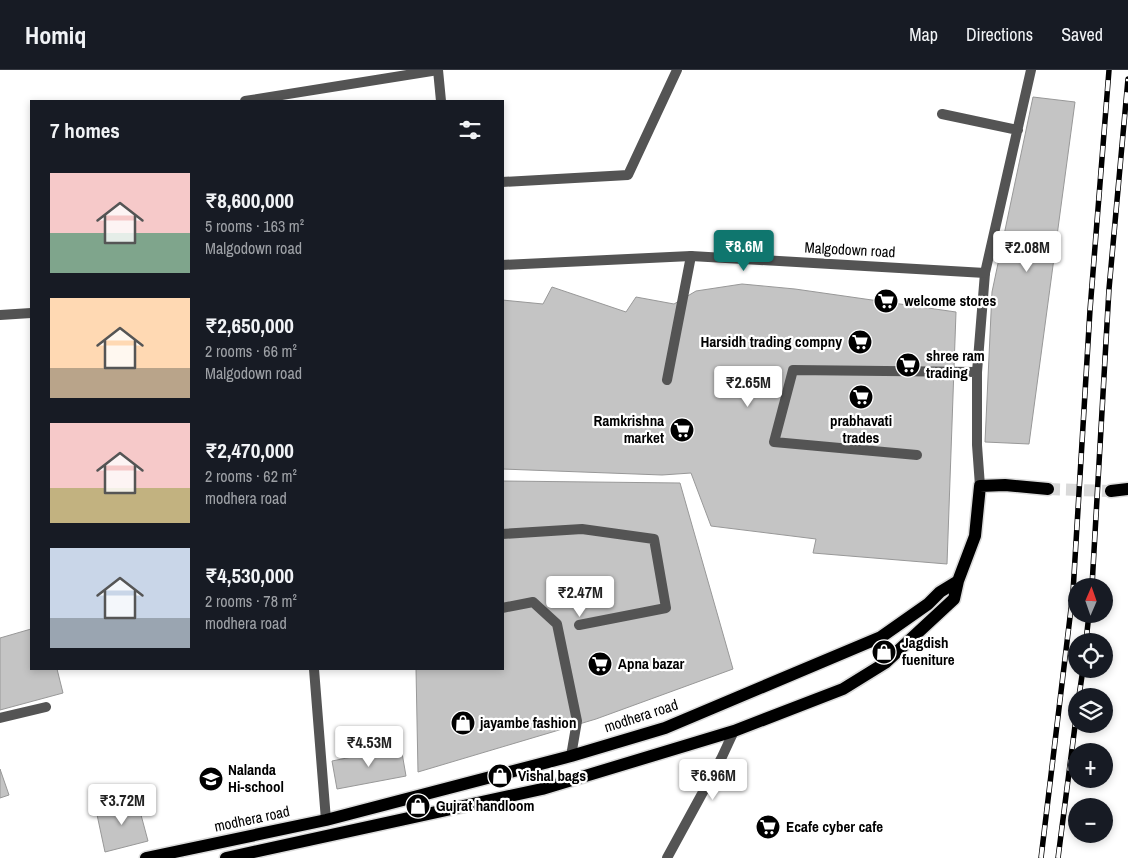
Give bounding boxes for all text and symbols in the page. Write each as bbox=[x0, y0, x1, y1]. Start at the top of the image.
text: Homiq bbox=[25, 19, 86, 51]
text: Map bbox=[909, 22, 938, 47]
text: Directions bbox=[966, 22, 1033, 47]
text: Saved bbox=[1061, 22, 1103, 47]
text: 7 homes bbox=[50, 116, 120, 145]
icon: filters bbox=[456, 116, 484, 144]
text: ₹8,600,000 bbox=[205, 186, 294, 215]
icon: home bbox=[90, 193, 150, 253]
text: 5 rooms · 163 m² bbox=[205, 215, 304, 237]
pin: ₹8.6M bbox=[709, 230, 779, 272]
pin: ₹2.08M bbox=[986, 230, 1068, 273]
text: ₹8.6M bbox=[725, 235, 763, 257]
text: ₹2.08M bbox=[1004, 236, 1050, 258]
text: Malgodown road bbox=[205, 237, 302, 259]
street label: Malgodown road bbox=[804, 237, 896, 262]
supermarket icon: welcome stores bbox=[873, 288, 899, 314]
place label: welcome stores bbox=[904, 290, 996, 311]
text: ₹2,650,000 bbox=[205, 311, 294, 340]
icon: home bbox=[90, 318, 150, 378]
supermarket icon: Harsidh trading compny bbox=[847, 329, 873, 355]
place label: Harsidh trading compny bbox=[701, 331, 842, 352]
text: 2 rooms · 66 m² bbox=[205, 340, 297, 362]
place label: shree ram trading bbox=[926, 345, 985, 383]
supermarket icon: shree ram trading bbox=[895, 352, 921, 378]
text: Malgodown road bbox=[205, 362, 302, 384]
pin: ₹2.65M bbox=[707, 366, 789, 408]
text: ₹2.65M bbox=[725, 371, 771, 393]
supermarket icon: prabhavati trades bbox=[848, 384, 874, 410]
place label: Ramkrishna market bbox=[594, 410, 664, 448]
place label: prabhavati trades bbox=[830, 410, 892, 448]
supermarket icon: Ramkrishna market bbox=[669, 417, 695, 443]
text: ₹2,470,000 bbox=[205, 436, 294, 465]
icon: home bbox=[90, 443, 150, 503]
text: 2 rooms · 62 m² bbox=[205, 465, 297, 487]
text: modhera road bbox=[205, 487, 287, 509]
text: ₹4,530,000 bbox=[205, 561, 294, 590]
icon: home bbox=[90, 568, 150, 628]
pin: ₹2.47M bbox=[539, 576, 621, 618]
north arrow bbox=[1068, 578, 1112, 622]
map controls bbox=[1068, 578, 1113, 843]
text: ₹2.47M bbox=[557, 581, 603, 603]
text: 2 rooms · 78 m² bbox=[205, 590, 297, 612]
text: modhera road bbox=[205, 612, 287, 634]
place label: Jagdish fueniture bbox=[902, 632, 955, 670]
button: locate bbox=[1068, 633, 1113, 678]
shop icon: Jagdish fueniture bbox=[871, 639, 897, 665]
supermarket icon: Apna bazar bbox=[587, 651, 613, 677]
place label: Apna bazar bbox=[618, 653, 685, 674]
button: layers bbox=[1068, 688, 1113, 733]
street label: modhera road bbox=[601, 694, 681, 737]
shop icon: jayambe fashion bbox=[450, 710, 476, 736]
place label: jayambe fashion bbox=[479, 712, 576, 733]
pin: ₹4.53M bbox=[328, 726, 410, 768]
text: ₹4.53M bbox=[346, 731, 392, 753]
button: + bbox=[1068, 743, 1113, 788]
pin: ₹6.96M bbox=[672, 758, 754, 801]
place label: Nalanda Hi-school bbox=[228, 759, 284, 797]
shop icon: Vishal bags bbox=[487, 763, 513, 789]
text: ₹6.96M bbox=[690, 764, 736, 786]
place label: Vishal bags bbox=[518, 765, 586, 786]
school or university icon: Nalanda Hi-school bbox=[198, 766, 224, 792]
pin: ₹3.72M bbox=[81, 784, 163, 826]
text: ₹3.72M bbox=[99, 789, 145, 811]
shop icon: Gujrat handloom bbox=[405, 793, 431, 819]
place label: Gujrat handloom bbox=[436, 795, 534, 816]
button: − bbox=[1068, 798, 1113, 843]
street label: modhera road bbox=[212, 800, 292, 837]
supermarket icon: Ecafe cyber cafe bbox=[755, 814, 781, 840]
place label: Ecafe cyber cafe bbox=[786, 816, 883, 837]

